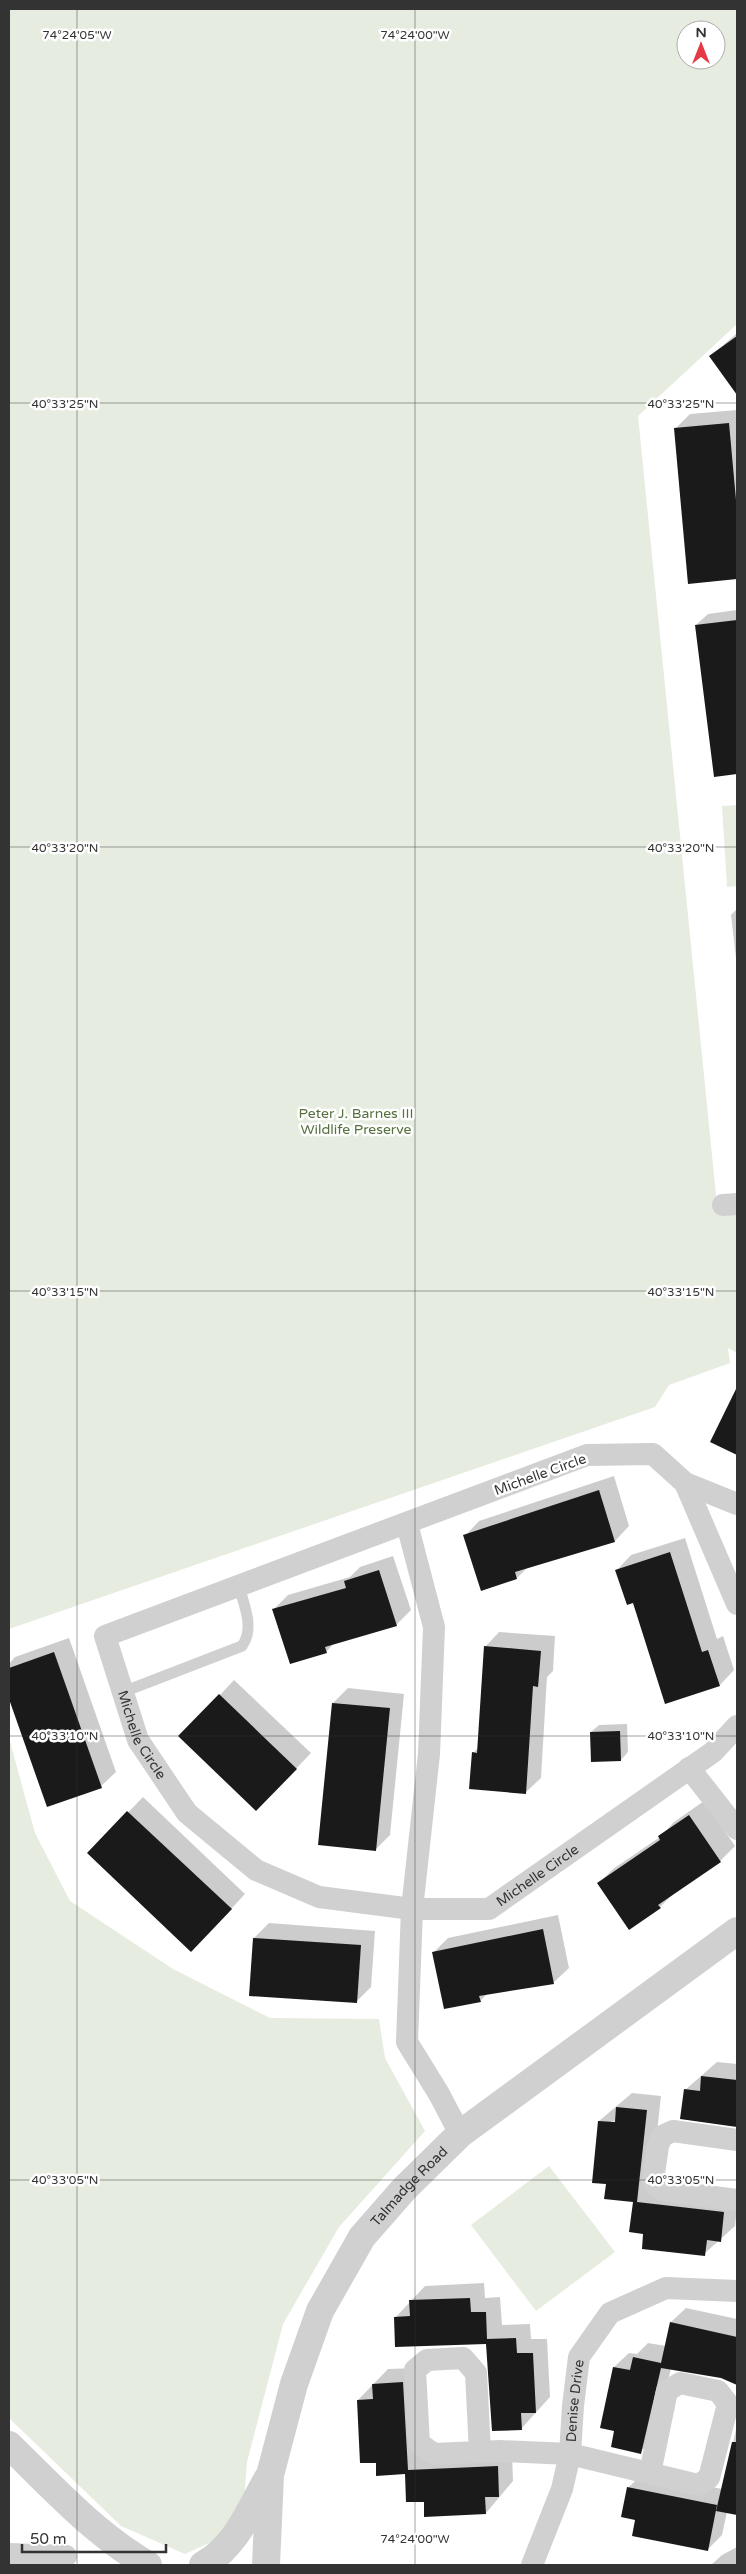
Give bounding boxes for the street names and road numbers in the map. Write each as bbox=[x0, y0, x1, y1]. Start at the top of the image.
street label: Michelle Circle bbox=[492, 1450, 589, 1499]
street label: Michelle Circle bbox=[114, 1688, 170, 1783]
street label: Michelle Circle bbox=[493, 1841, 582, 1910]
street label: Talmadge Road bbox=[367, 2143, 451, 2230]
street label: Denise Drive bbox=[563, 2358, 588, 2443]

